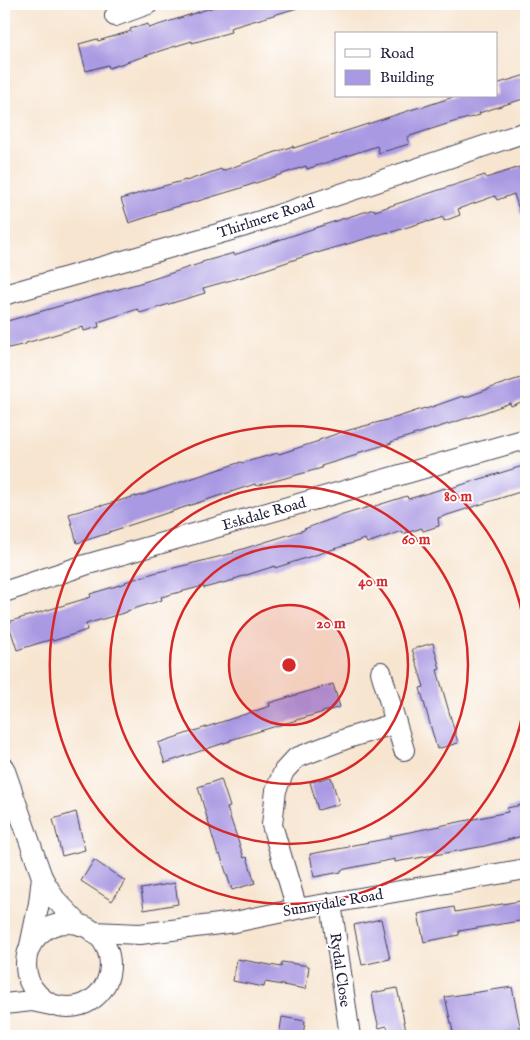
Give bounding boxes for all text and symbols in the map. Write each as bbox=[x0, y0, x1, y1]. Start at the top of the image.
legend bbox=[335, 32, 498, 98]
text: Road bbox=[380, 44, 415, 63]
text: Building bbox=[380, 68, 435, 87]
street label: Thirlmere Road bbox=[215, 193, 318, 243]
text: 80 m bbox=[444, 487, 472, 506]
street label: Eskdale Road bbox=[220, 493, 309, 535]
text: 60 m bbox=[402, 530, 431, 549]
text: 40 m bbox=[358, 572, 388, 591]
text: 20 m bbox=[316, 614, 346, 633]
centre of rings bbox=[280, 656, 298, 674]
street label: Sunnydale Road bbox=[282, 885, 385, 921]
street label: Rydal Close bbox=[325, 932, 355, 1008]

